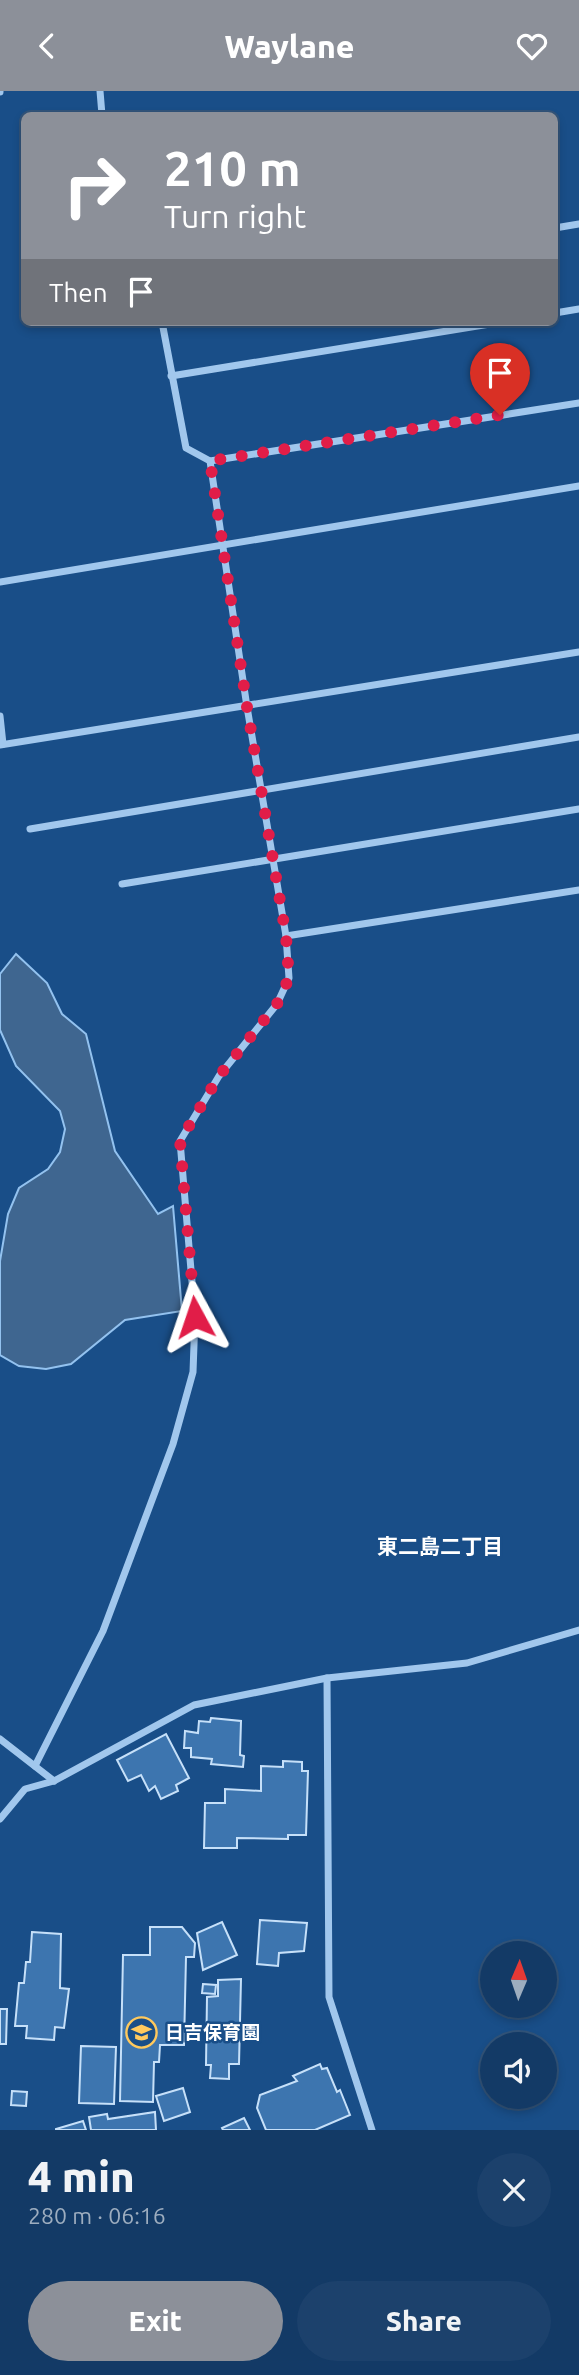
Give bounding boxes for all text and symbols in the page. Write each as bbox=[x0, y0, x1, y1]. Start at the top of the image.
icon: back bbox=[28, 27, 66, 65]
icon: heart bbox=[513, 27, 551, 65]
text: Waylane bbox=[224, 28, 355, 64]
icon: right bbox=[49, 140, 140, 231]
text: 210 m bbox=[164, 140, 301, 195]
text: Turn right bbox=[164, 198, 306, 234]
icon: arrive bbox=[122, 273, 160, 311]
text: Then bbox=[49, 278, 108, 307]
pin bbox=[470, 343, 530, 415]
icon: arrive bbox=[481, 354, 519, 392]
position arrow bbox=[158, 1280, 232, 1354]
district label: 東二島二丁目 bbox=[377, 1534, 503, 1558]
north arrow bbox=[480, 1941, 556, 2018]
map controls bbox=[480, 1941, 557, 2109]
school or university icon: 日吉保育園 bbox=[125, 2015, 159, 2049]
place label: 日吉保育園 bbox=[165, 2021, 260, 2043]
button: sound bbox=[480, 2032, 557, 2109]
text: 4 min bbox=[28, 2153, 135, 2200]
button: close bbox=[477, 2153, 551, 2227]
text: 280 m · 06:16 bbox=[28, 2203, 166, 2228]
button: Exit bbox=[28, 2281, 283, 2361]
button: Share bbox=[297, 2281, 551, 2361]

